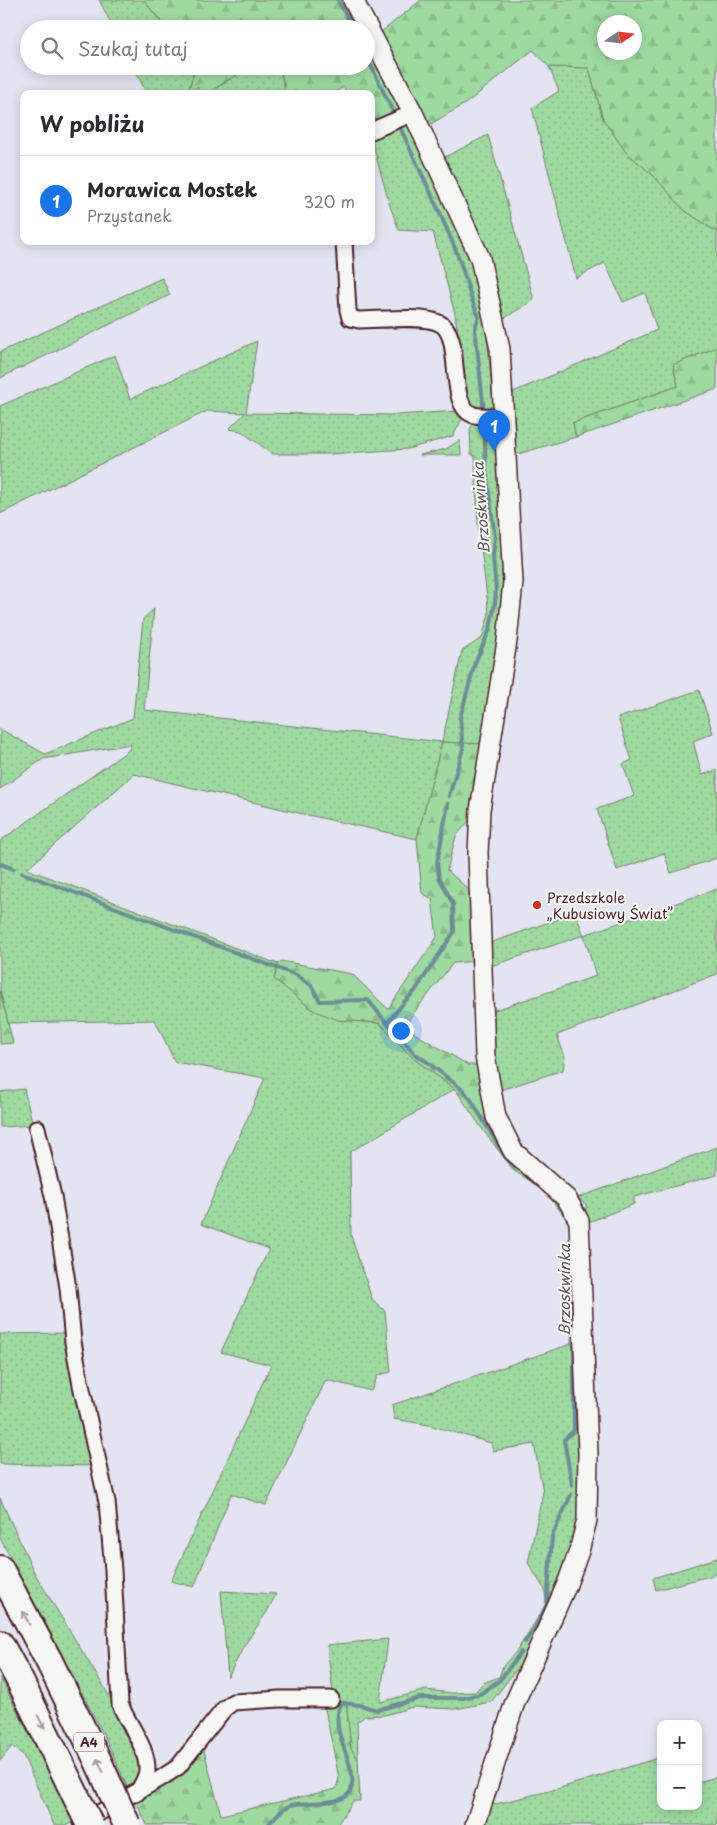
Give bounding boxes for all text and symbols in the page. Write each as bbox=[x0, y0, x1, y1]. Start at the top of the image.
north arrow bbox=[597, 15, 642, 60]
search box bbox=[20, 20, 375, 75]
icon: search bbox=[38, 34, 66, 62]
text: Szukaj tutaj bbox=[78, 34, 188, 62]
text: W pobliżu bbox=[40, 107, 145, 139]
text: Morawica Mostek bbox=[87, 175, 257, 203]
text: 1 bbox=[52, 189, 60, 213]
text: 320 m bbox=[304, 189, 355, 213]
text: Przystanek bbox=[87, 203, 172, 227]
pin: 1 bbox=[478, 410, 510, 451]
water label: Brzoskwinka bbox=[465, 461, 495, 555]
place label: Przedszkole „Kubusiowy Świat” bbox=[547, 887, 673, 924]
marker: Przedszkole „Kubusiowy Świat” bbox=[531, 899, 543, 911]
your location bbox=[388, 1018, 414, 1044]
water label: Brzoskwinka bbox=[552, 1243, 575, 1336]
one-way arrow bbox=[21, 1610, 31, 1625]
one-way arrow bbox=[36, 1715, 46, 1730]
map controls bbox=[657, 1720, 702, 1810]
button: + bbox=[657, 1720, 702, 1765]
road number: A4 bbox=[74, 1732, 104, 1751]
one-way arrow bbox=[95, 1758, 104, 1773]
button: − bbox=[657, 1765, 702, 1810]

